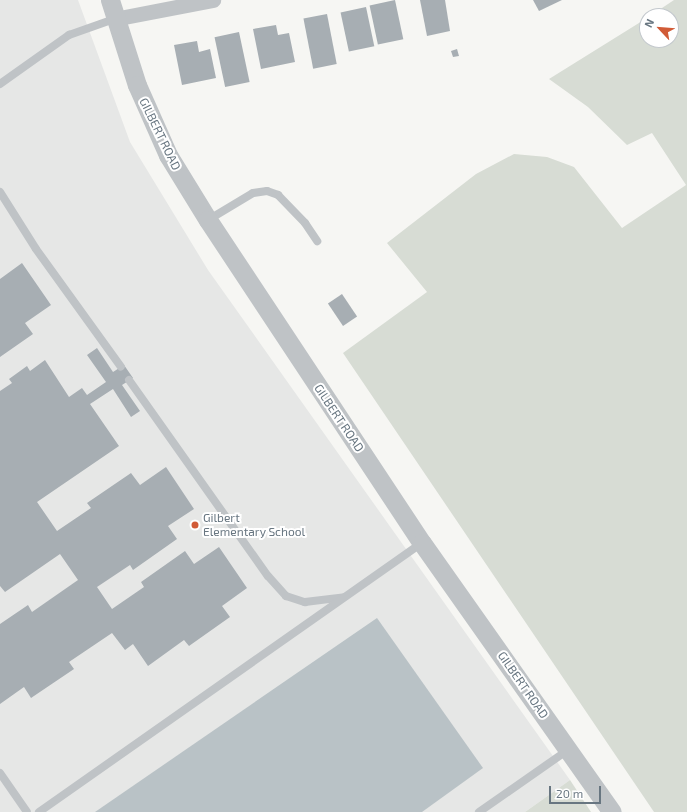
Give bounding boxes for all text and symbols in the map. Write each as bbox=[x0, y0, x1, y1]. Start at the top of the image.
north arrow bbox=[639, 8, 679, 48]
text: N bbox=[641, 17, 656, 29]
street label: GILBERT ROAD bbox=[136, 95, 184, 173]
street label: GILBERT ROAD bbox=[311, 381, 367, 455]
place label: Gilbert Elementary School bbox=[203, 511, 305, 539]
marker: Gilbert Elementary School bbox=[190, 520, 200, 530]
street label: GILBERT ROAD bbox=[495, 649, 551, 721]
scale bar bbox=[551, 778, 603, 804]
text: 20 m bbox=[556, 786, 583, 800]

